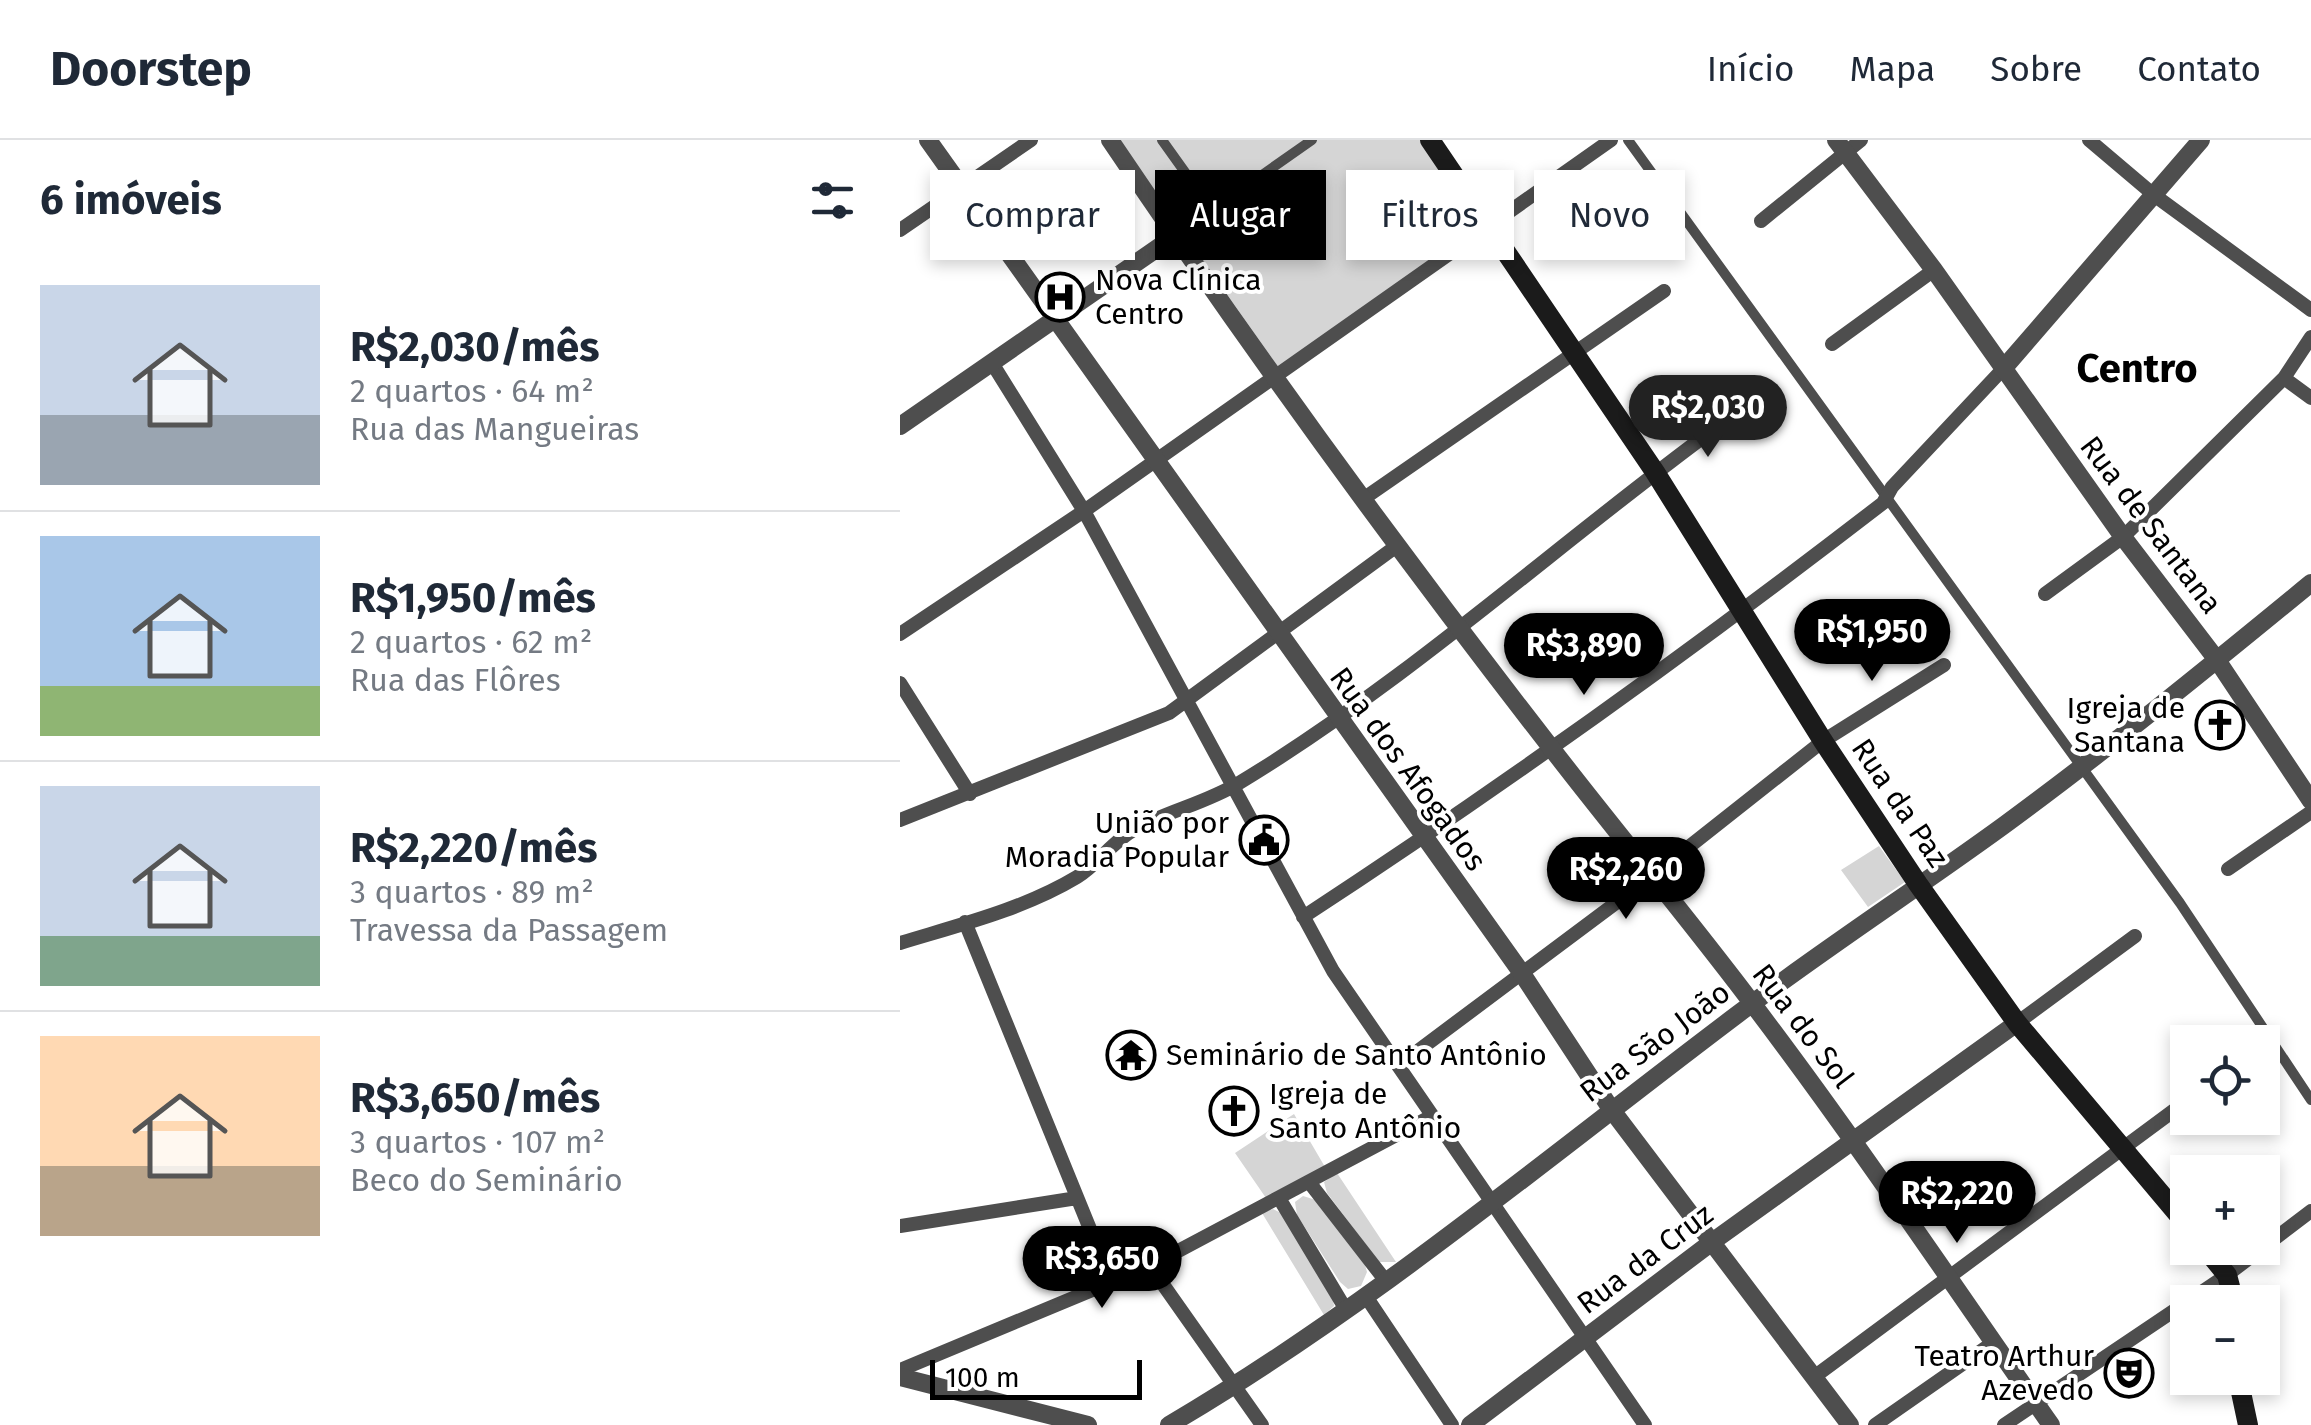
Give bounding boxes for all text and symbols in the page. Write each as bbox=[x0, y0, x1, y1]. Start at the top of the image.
text: Doorstep bbox=[50, 40, 252, 98]
text: Início bbox=[1707, 48, 1795, 90]
text: Mapa bbox=[1850, 48, 1935, 90]
text: Sobre bbox=[1990, 48, 2082, 90]
text: Contato bbox=[2137, 48, 2261, 90]
chip: Comprar bbox=[930, 170, 1135, 260]
chip: Alugar bbox=[1155, 170, 1326, 260]
chip: Filtros bbox=[1346, 170, 1514, 260]
chip: Novo bbox=[1534, 170, 1685, 260]
icon: filters bbox=[805, 173, 860, 228]
text: 6 imóveis bbox=[40, 175, 222, 225]
place label: Nova Clínica Centro bbox=[1095, 262, 1262, 332]
hospital icon: Nova Clínica Centro bbox=[1034, 271, 1086, 323]
text: R$2,030/mês bbox=[350, 322, 599, 372]
icon: home bbox=[120, 325, 240, 445]
district label: Centro bbox=[2077, 345, 2198, 393]
text: 2 quartos · 64 m² bbox=[350, 372, 594, 410]
pin: R$2,030 bbox=[1616, 375, 1800, 460]
text: R$2,030 bbox=[1651, 388, 1765, 426]
text: Rua das Mangueiras bbox=[350, 410, 639, 448]
street label: Rua de Santana bbox=[2072, 429, 2230, 621]
text: R$1,950/mês bbox=[350, 573, 596, 623]
icon: home bbox=[120, 576, 240, 696]
pin: R$1,950 bbox=[1780, 599, 1964, 684]
text: R$1,950 bbox=[1816, 612, 1928, 650]
pin: R$3,890 bbox=[1492, 613, 1676, 698]
text: 2 quartos · 62 m² bbox=[350, 623, 592, 661]
text: R$3,890 bbox=[1526, 626, 1642, 664]
street label: Rua dos Afogados bbox=[1322, 660, 1494, 878]
text: Rua das Flôres bbox=[350, 661, 561, 699]
place label: Igreja de Santana bbox=[2067, 690, 2185, 760]
church icon: Igreja de Santana bbox=[2194, 699, 2246, 751]
street label: Rua da Paz bbox=[1844, 732, 1956, 874]
place label: União por Moradia Popular bbox=[1005, 805, 1229, 875]
public building icon: União por Moradia Popular bbox=[1238, 814, 1290, 866]
text: R$2,220/mês bbox=[350, 823, 598, 873]
icon: home bbox=[120, 826, 240, 946]
pin: R$2,260 bbox=[1534, 837, 1718, 922]
text: R$2,260 bbox=[1569, 850, 1683, 888]
text: 3 quartos · 89 m² bbox=[350, 873, 594, 911]
text: Travessa da Passagem bbox=[350, 911, 668, 949]
street label: Rua do Sol bbox=[1745, 957, 1861, 1095]
street label: Rua São João bbox=[1573, 974, 1737, 1110]
map controls bbox=[2170, 1025, 2280, 1395]
button: locate bbox=[2170, 1025, 2280, 1135]
temple icon: Seminário de Santo Antônio bbox=[1105, 1029, 1157, 1081]
place label: Seminário de Santo Antônio bbox=[1166, 1037, 1547, 1073]
text: R$3,650/mês bbox=[350, 1073, 600, 1123]
icon: home bbox=[120, 1076, 240, 1196]
place label: Igreja de Santo Antônio bbox=[1269, 1076, 1461, 1146]
church icon: Igreja de Santo Antônio bbox=[1208, 1085, 1260, 1137]
text: 3 quartos · 107 m² bbox=[350, 1123, 605, 1161]
button: + bbox=[2170, 1155, 2280, 1265]
text: Beco do Seminário bbox=[350, 1161, 623, 1199]
pin: R$2,220 bbox=[1865, 1161, 2049, 1246]
text: R$2,220 bbox=[1901, 1174, 2013, 1212]
street label: Rua da Cruz bbox=[1570, 1196, 1720, 1322]
pin: R$3,650 bbox=[1010, 1226, 1194, 1311]
text: R$3,650 bbox=[1045, 1239, 1159, 1277]
button: − bbox=[2170, 1285, 2280, 1395]
place label: Teatro Arthur Azevedo bbox=[1915, 1338, 2094, 1408]
theatre icon: Teatro Arthur Azevedo bbox=[2103, 1347, 2155, 1399]
scale bar bbox=[930, 1355, 1142, 1400]
text: 100 m bbox=[945, 1361, 1020, 1394]

